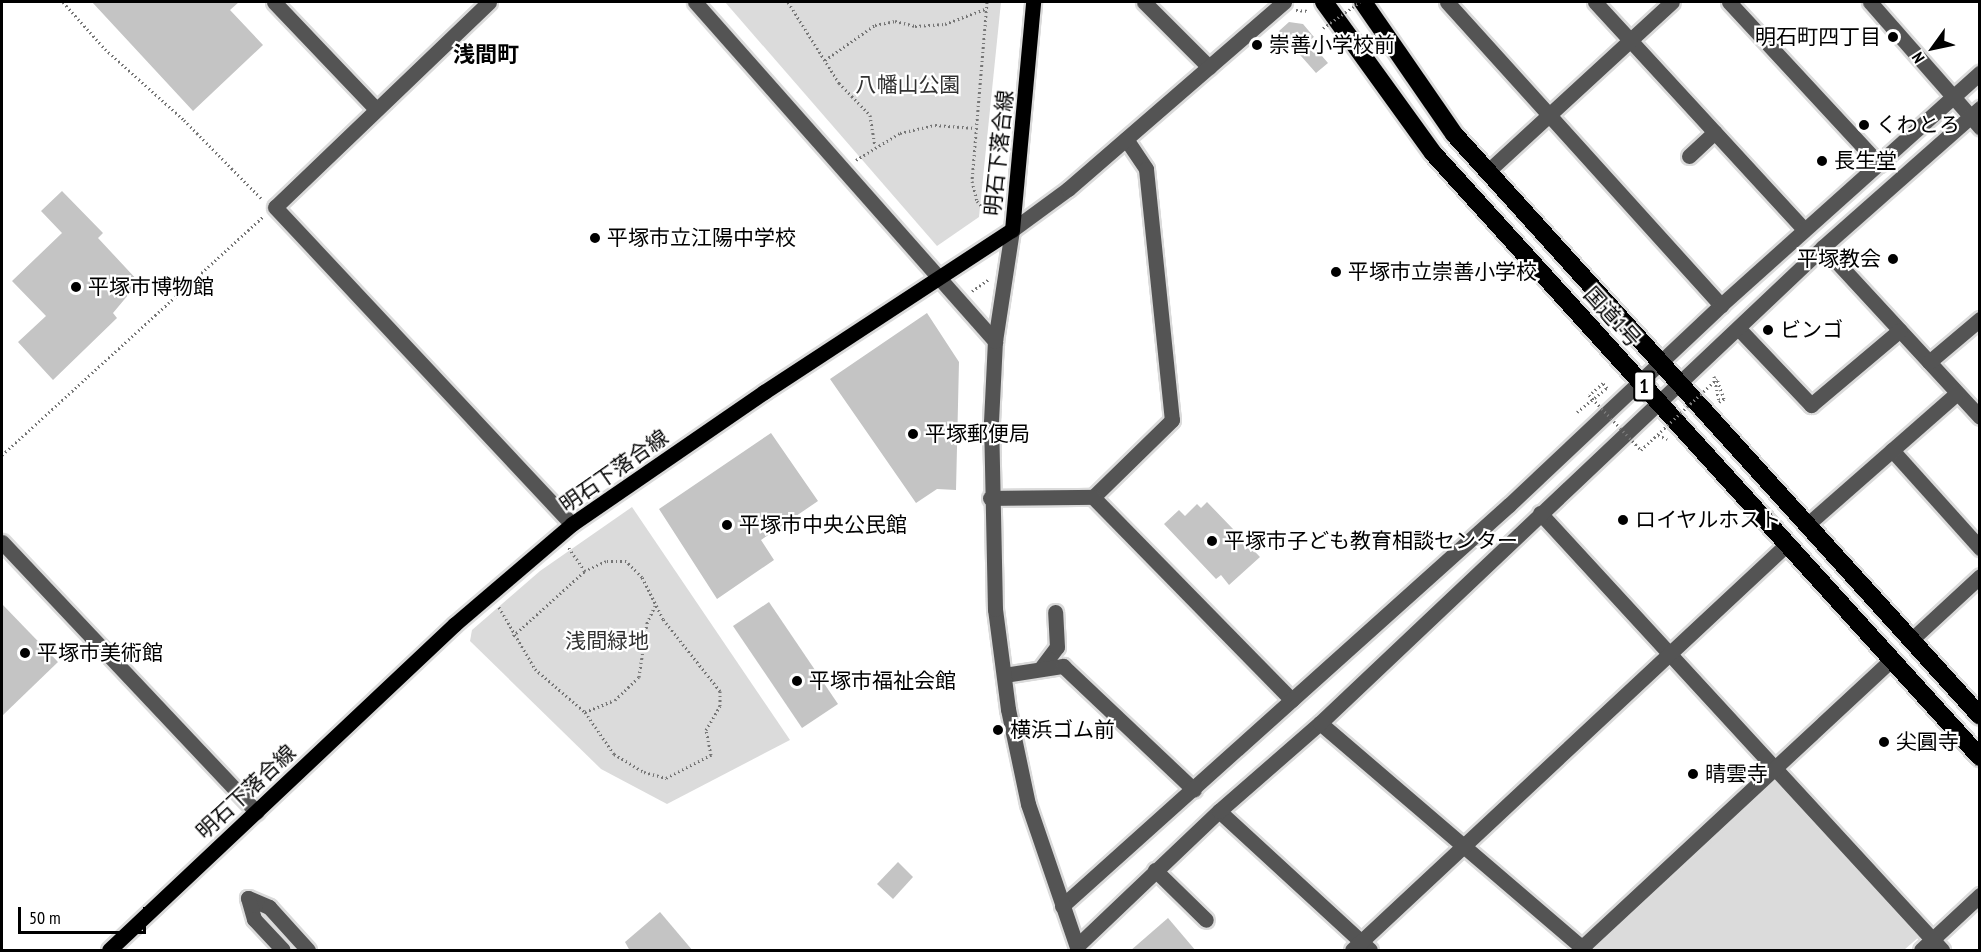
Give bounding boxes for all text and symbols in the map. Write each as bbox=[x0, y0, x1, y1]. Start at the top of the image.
north arrow bbox=[1903, 18, 1963, 78]
place label: 明石町四丁目 bbox=[1755, 24, 1881, 50]
marker: 明石町四丁目 bbox=[1886, 30, 1900, 44]
place label: 崇善小学校前 bbox=[1269, 32, 1395, 58]
marker: 崇善小学校前 bbox=[1250, 38, 1264, 52]
district label: 浅間町 bbox=[453, 42, 519, 68]
text: N bbox=[1907, 49, 1929, 67]
park label: 八幡山公園 bbox=[856, 72, 960, 98]
street label: 明石下落合線 bbox=[980, 89, 1018, 217]
place label: くわとろ bbox=[1876, 112, 1960, 138]
marker: くわとろ bbox=[1857, 118, 1871, 132]
place label: 長生堂 bbox=[1834, 148, 1897, 174]
marker: 長生堂 bbox=[1815, 154, 1829, 168]
place label: 平塚市立江陽中学校 bbox=[607, 225, 796, 251]
marker: 平塚市立江陽中学校 bbox=[588, 231, 602, 245]
place label: 平塚教会 bbox=[1797, 246, 1881, 272]
marker: 平塚教会 bbox=[1886, 252, 1900, 266]
place label: 平塚市立崇善小学校 bbox=[1348, 259, 1537, 285]
marker: 平塚市立崇善小学校 bbox=[1329, 265, 1343, 279]
place label: 平塚市博物館 bbox=[88, 274, 214, 300]
marker: 平塚市博物館 bbox=[69, 280, 83, 294]
street label: 国道1号 bbox=[1578, 282, 1646, 352]
place label: ビンゴ bbox=[1780, 317, 1843, 343]
marker: ビンゴ bbox=[1761, 323, 1775, 337]
road number: 1 bbox=[1632, 369, 1656, 403]
place label: 平塚郵便局 bbox=[925, 421, 1030, 447]
street label: 明石下落合線 bbox=[555, 425, 673, 517]
marker: 平塚郵便局 bbox=[906, 427, 920, 441]
place label: ロイヤルホスト bbox=[1635, 507, 1782, 533]
place label: 平塚市中央公民館 bbox=[739, 512, 907, 538]
marker: ロイヤルホスト bbox=[1616, 513, 1630, 527]
marker: 平塚市中央公民館 bbox=[720, 518, 734, 532]
place label: 平塚市子ども教育相談センター bbox=[1224, 528, 1518, 554]
marker: 平塚市子ども教育相談センター bbox=[1205, 534, 1219, 548]
park label: 浅間緑地 bbox=[565, 628, 649, 654]
place label: 平塚市美術館 bbox=[37, 640, 163, 666]
marker: 平塚市美術館 bbox=[18, 646, 32, 660]
place label: 平塚市福祉会館 bbox=[809, 668, 956, 694]
marker: 平塚市福祉会館 bbox=[790, 674, 804, 688]
place label: 横浜ゴム前 bbox=[1010, 717, 1115, 743]
marker: 横浜ゴム前 bbox=[991, 723, 1005, 737]
place label: 尖圓寺 bbox=[1896, 729, 1959, 755]
marker: 尖圓寺 bbox=[1877, 735, 1891, 749]
street label: 明石下落合線 bbox=[191, 740, 301, 844]
place label: 晴雲寺 bbox=[1705, 761, 1768, 787]
marker: 晴雲寺 bbox=[1686, 767, 1700, 781]
scale bar bbox=[21, 895, 148, 933]
text: 50 m bbox=[29, 906, 61, 929]

